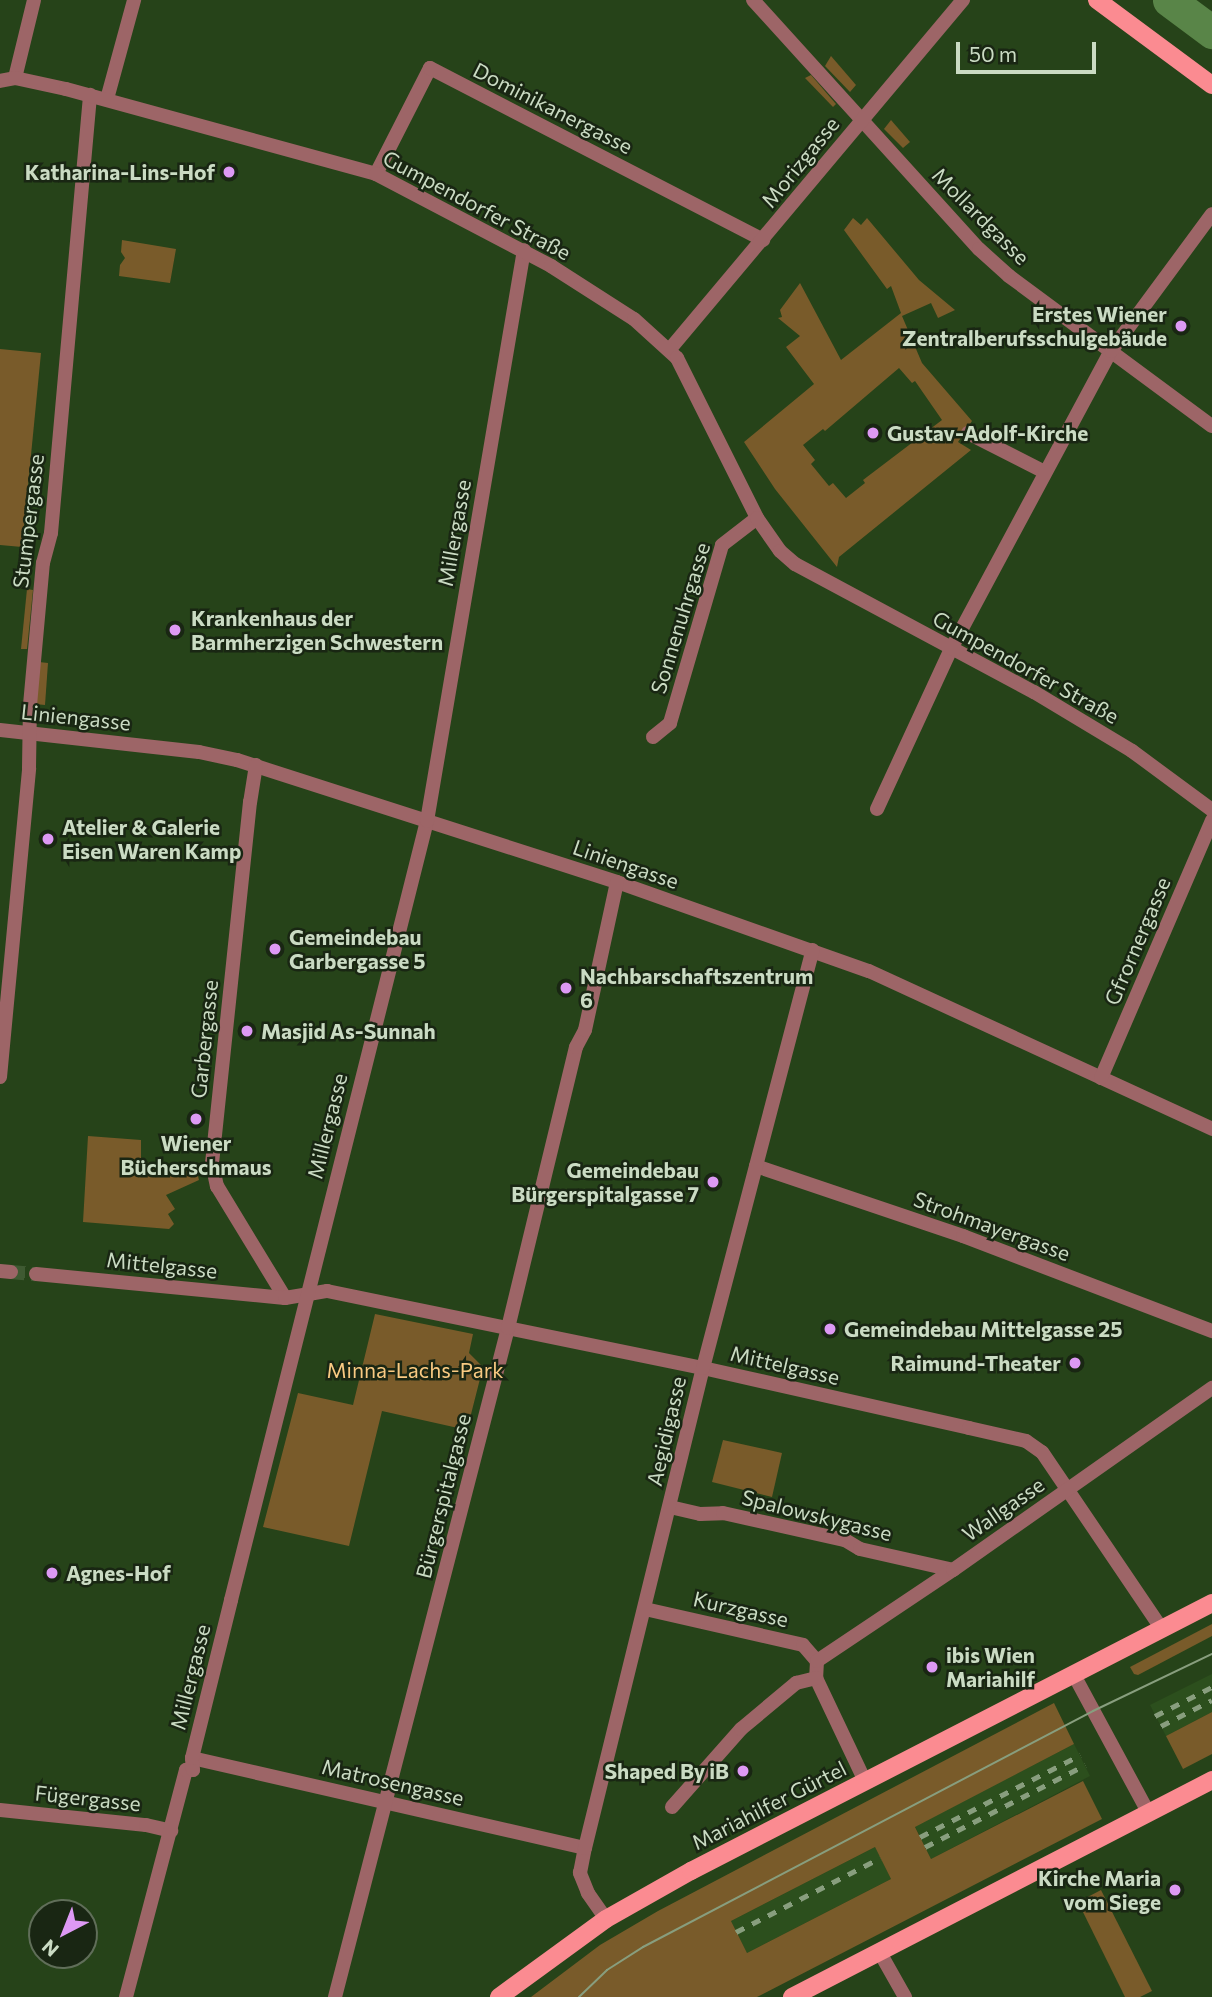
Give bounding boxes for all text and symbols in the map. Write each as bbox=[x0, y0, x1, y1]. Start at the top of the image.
scale bar bbox=[960, 28, 1100, 72]
text: 50 m bbox=[969, 41, 1017, 66]
street label: Dominikanergasse bbox=[469, 57, 637, 159]
street label: Morizgasse bbox=[756, 112, 844, 212]
street label: Gumpendorfer Straße bbox=[379, 145, 575, 265]
place label: Katharina-Lins-Hof bbox=[25, 159, 215, 185]
street label: Mollardgasse bbox=[927, 162, 1035, 270]
marker: Katharina-Lins-Hof bbox=[221, 164, 237, 180]
place label: Erstes Wiener Zentralberufsschulgebäude bbox=[902, 301, 1167, 351]
marker: Erstes Wiener Zentralberufsschulgebäude bbox=[1173, 318, 1189, 334]
place label: Gustav-Adolf-Kirche bbox=[887, 420, 1088, 446]
marker: Gustav-Adolf-Kirche bbox=[865, 425, 881, 441]
street label: Stumpergasse bbox=[7, 452, 49, 590]
street label: Millergasse bbox=[432, 478, 476, 588]
street label: Sonnenuhrgasse bbox=[645, 539, 715, 697]
place label: Krankenhaus der Barmherzigen Schwestern bbox=[191, 605, 443, 655]
street label: Gumpendorfer Straße bbox=[928, 605, 1124, 729]
marker: Krankenhaus der Barmherzigen Schwestern bbox=[165, 620, 185, 640]
street label: Liniengasse bbox=[20, 699, 132, 735]
place label: Atelier & Galerie Eisen Waren Kamp bbox=[62, 814, 241, 864]
marker: Atelier & Galerie Eisen Waren Kamp bbox=[40, 831, 56, 847]
street label: Liniengasse bbox=[570, 834, 682, 894]
street label: Gfrornergasse bbox=[1099, 873, 1175, 1009]
place label: Gemeindebau Garbergasse 5 bbox=[289, 924, 426, 974]
marker: Gemeindebau Garbergasse 5 bbox=[267, 941, 283, 957]
place label: Nachbarschaftszentrum 6 bbox=[580, 963, 813, 1013]
street label: Garbergasse bbox=[185, 978, 223, 1100]
marker: Nachbarschaftszentrum 6 bbox=[558, 980, 574, 996]
place label: Masjid As-Sunnah bbox=[261, 1018, 436, 1044]
marker: Masjid As-Sunnah bbox=[239, 1023, 255, 1039]
street label: Millergasse bbox=[302, 1071, 352, 1181]
marker: Wiener Bücherschmaus bbox=[188, 1111, 204, 1127]
place label: Wiener Bücherschmaus bbox=[121, 1130, 271, 1180]
place label: Gemeindebau Bürgerspitalgasse 7 bbox=[511, 1157, 699, 1207]
marker: Gemeindebau Bürgerspitalgasse 7 bbox=[705, 1174, 721, 1190]
street label: Strohmayergasse bbox=[910, 1186, 1074, 1266]
street label: Mittelgasse bbox=[105, 1247, 219, 1283]
place label: Gemeindebau Mittelgasse 25 bbox=[844, 1316, 1122, 1342]
marker: Gemeindebau Mittelgasse 25 bbox=[822, 1321, 838, 1337]
street label: Mittelgasse bbox=[728, 1340, 842, 1390]
place label: Raimund-Theater bbox=[890, 1350, 1061, 1376]
marker: Raimund-Theater bbox=[1067, 1355, 1083, 1371]
park label: Minna-Lachs-Park bbox=[326, 1357, 504, 1383]
street label: Aegidigasse bbox=[641, 1374, 691, 1488]
street label: Bürgerspitalgasse bbox=[410, 1411, 476, 1581]
street label: Wallgasse bbox=[957, 1472, 1049, 1546]
street label: Spalowskygasse bbox=[739, 1484, 895, 1546]
place label: Agnes-Hof bbox=[66, 1560, 171, 1586]
marker: Agnes-Hof bbox=[44, 1565, 60, 1581]
street label: Kurzgasse bbox=[691, 1586, 791, 1632]
street label: Millergasse bbox=[165, 1622, 215, 1732]
place label: ibis Wien Mariahilf bbox=[946, 1642, 1035, 1692]
marker: ibis Wien Mariahilf bbox=[924, 1659, 940, 1675]
street label: Matrosengasse bbox=[320, 1753, 466, 1811]
street label: Mariahilfer Gürtel bbox=[688, 1755, 850, 1855]
place label: Shaped By iB bbox=[604, 1758, 729, 1784]
marker: Shaped By iB bbox=[735, 1763, 751, 1779]
street label: Fügergasse bbox=[34, 1780, 142, 1816]
place label: Kirche Maria vom Siege bbox=[1038, 1865, 1161, 1915]
marker: Kirche Maria vom Siege bbox=[1167, 1882, 1183, 1898]
north arrow bbox=[28, 1899, 98, 1969]
text: N bbox=[37, 1935, 63, 1962]

